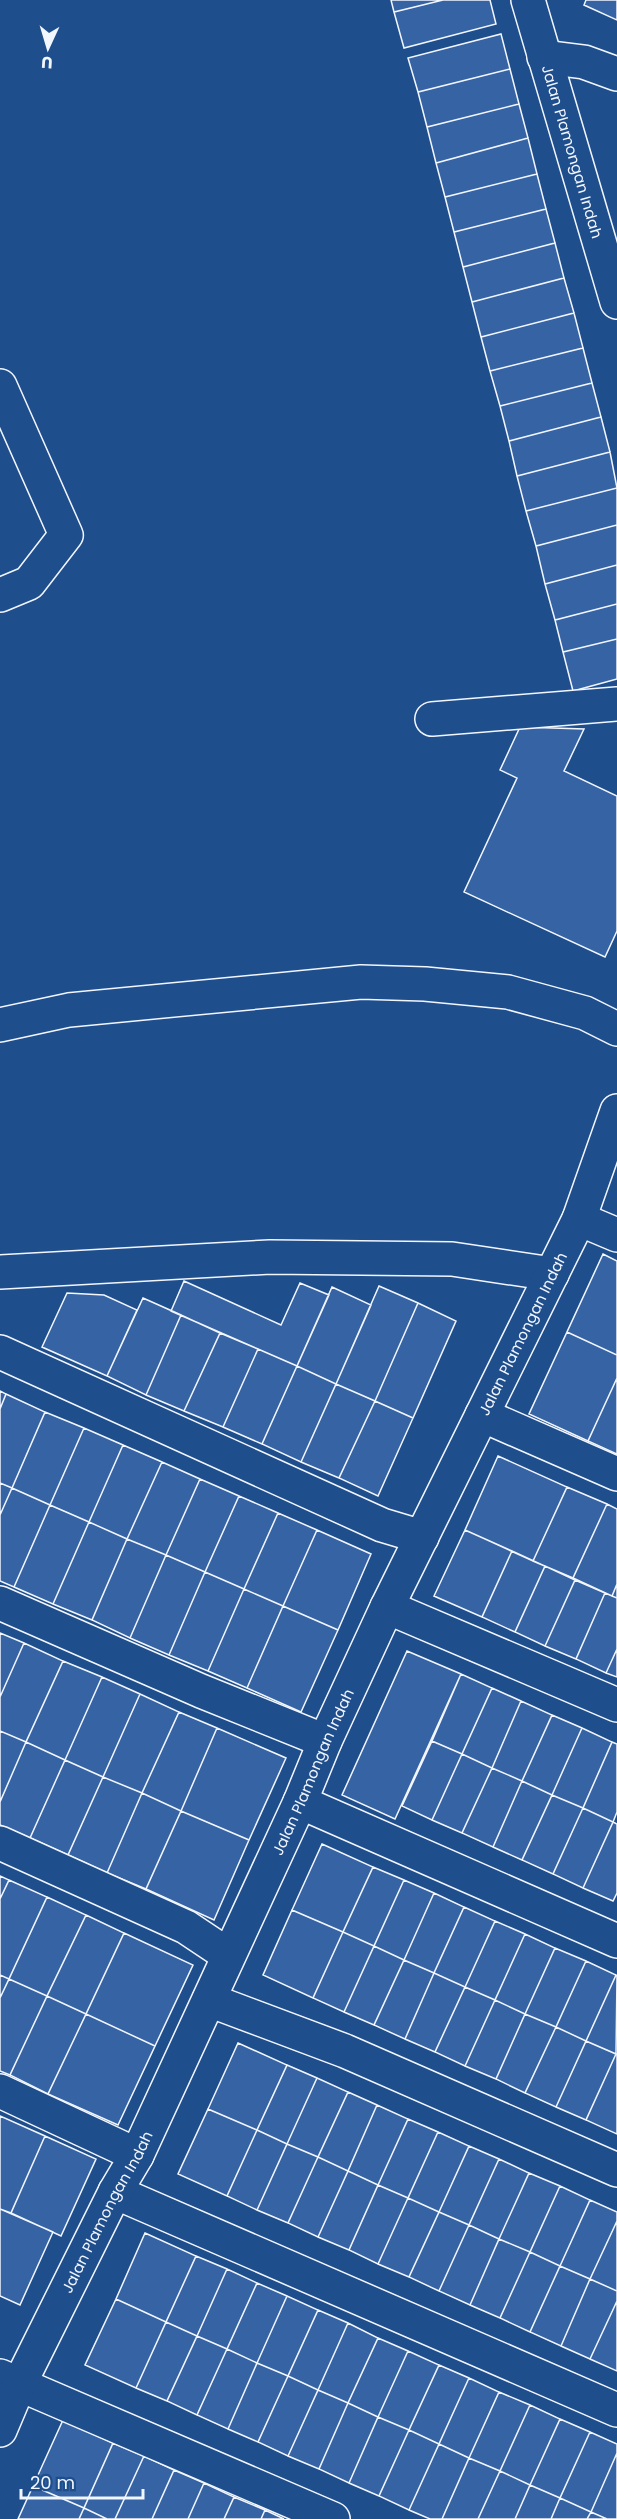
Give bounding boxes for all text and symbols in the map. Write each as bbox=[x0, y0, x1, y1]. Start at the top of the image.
north arrow bbox=[18, 18, 78, 78]
text: U bbox=[41, 51, 53, 74]
street label: Jalan Plamongan Indah bbox=[537, 62, 608, 241]
street label: Jalan Plamongan Indah bbox=[473, 1248, 572, 1419]
street label: Jalan Plamongan Indah bbox=[266, 1685, 358, 1858]
street label: Jalan Plamongan Indah bbox=[56, 2127, 157, 2296]
scale bar bbox=[21, 2462, 142, 2500]
text: 20 m bbox=[30, 2470, 75, 2495]

